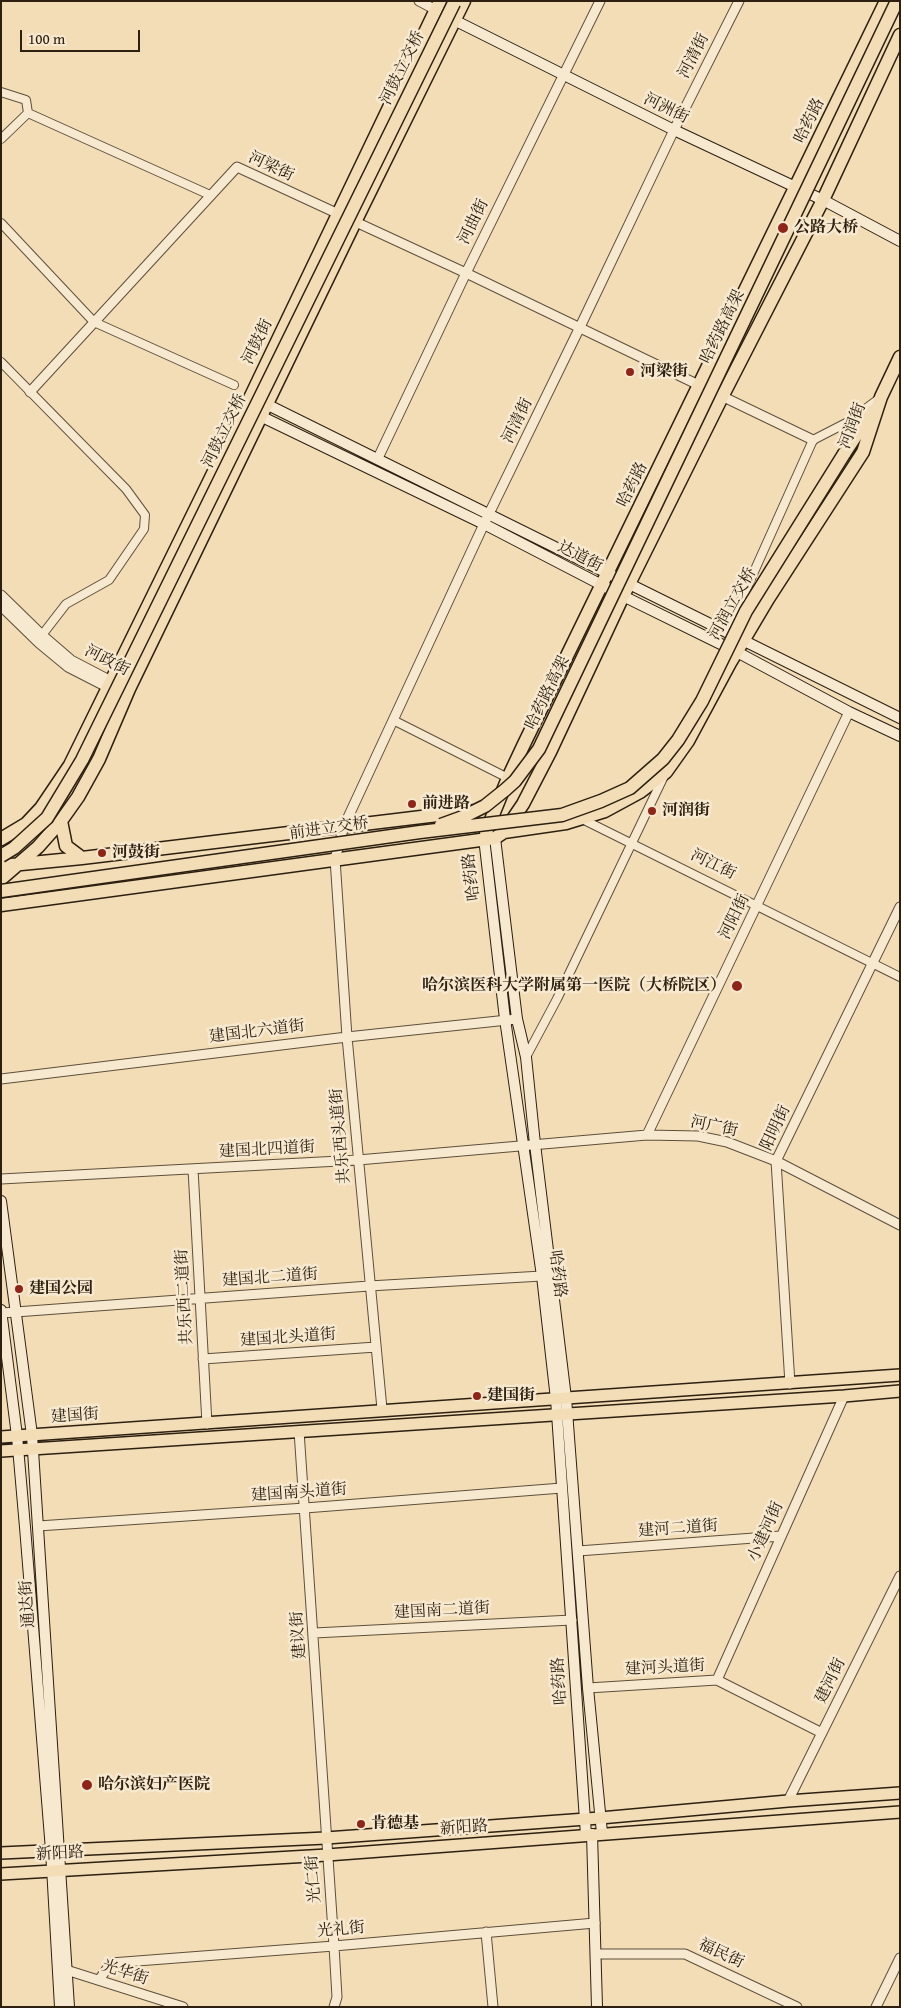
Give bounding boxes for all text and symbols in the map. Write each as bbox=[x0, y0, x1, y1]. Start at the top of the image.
scale bar bbox=[22, 20, 142, 52]
text: 100 m bbox=[28, 28, 65, 49]
street label: 河鼓立交桥 bbox=[377, 28, 429, 108]
street label: 河清街 bbox=[675, 30, 713, 82]
street label: 河洲街 bbox=[640, 90, 692, 128]
street label: 哈药路 bbox=[791, 95, 829, 147]
street label: 河梁街 bbox=[245, 148, 297, 186]
street label: 河曲街 bbox=[455, 196, 493, 248]
place label: 公路大桥 bbox=[794, 218, 858, 238]
marker: 公路大桥 bbox=[776, 221, 790, 235]
street label: 哈药路高架 bbox=[697, 287, 749, 367]
street label: 河鼓街 bbox=[239, 316, 277, 368]
place label: 河梁街 bbox=[640, 362, 688, 382]
marker: 河梁街 bbox=[624, 366, 636, 378]
street label: 河鼓立交桥 bbox=[199, 391, 251, 471]
street label: 河清街 bbox=[499, 395, 537, 447]
street label: 河润街 bbox=[835, 400, 871, 452]
street label: 哈药路 bbox=[614, 459, 652, 511]
street label: 达道街 bbox=[554, 538, 606, 576]
street label: 河润立交桥 bbox=[705, 564, 761, 644]
street label: 河政街 bbox=[81, 642, 133, 680]
street label: 哈药路高架 bbox=[522, 653, 574, 733]
place label: 前进路 bbox=[422, 794, 470, 814]
marker: 前进路 bbox=[406, 798, 418, 810]
place label: 河润街 bbox=[662, 801, 710, 821]
marker: 河润街 bbox=[646, 805, 658, 817]
street label: 前进立交桥 bbox=[288, 814, 370, 844]
place label: 河鼓街 bbox=[112, 843, 160, 863]
street label: 河江街 bbox=[687, 846, 739, 884]
marker: 河鼓街 bbox=[96, 847, 108, 859]
street label: 哈药路 bbox=[460, 852, 484, 902]
street label: 河阳街 bbox=[716, 891, 754, 943]
place label: 哈尔滨医科大学附属第一医院（大桥院区） bbox=[422, 976, 726, 996]
marker: 哈尔滨医科大学附属第一医院（大桥院区） bbox=[730, 979, 744, 993]
street label: 建国北六道街 bbox=[208, 1017, 306, 1047]
street label: 共乐西头道街 bbox=[327, 1087, 355, 1185]
street label: 阳明街 bbox=[757, 1102, 795, 1154]
street label: 河广街 bbox=[689, 1113, 739, 1141]
street label: 建国北四道街 bbox=[219, 1138, 315, 1162]
street label: 共乐西二道街 bbox=[173, 1249, 197, 1345]
street label: 哈药路 bbox=[545, 1249, 569, 1299]
street label: 建国北二道街 bbox=[221, 1265, 319, 1291]
place label: 建国公园 bbox=[29, 1279, 93, 1299]
marker: 建国公园 bbox=[13, 1283, 25, 1295]
street label: 建国北头道街 bbox=[239, 1325, 337, 1351]
place label: 建国街 bbox=[487, 1386, 535, 1406]
marker: 建国街 bbox=[471, 1390, 483, 1402]
street label: 建国街 bbox=[50, 1405, 100, 1427]
street label: 建国南头道街 bbox=[250, 1480, 348, 1506]
street label: 小建河街 bbox=[744, 1499, 788, 1565]
street label: 建河二道街 bbox=[637, 1517, 719, 1541]
street label: 通达街 bbox=[17, 1579, 39, 1629]
street label: 建国南二道街 bbox=[394, 1599, 490, 1623]
street label: 建议街 bbox=[288, 1610, 310, 1660]
street label: 建河街 bbox=[812, 1655, 850, 1707]
street label: 哈药路 bbox=[549, 1656, 571, 1706]
street label: 建河头道街 bbox=[625, 1656, 705, 1680]
place label: 哈尔滨妇产医院 bbox=[98, 1775, 210, 1795]
marker: 哈尔滨妇产医院 bbox=[80, 1778, 94, 1792]
place label: 肯德基 bbox=[371, 1814, 419, 1834]
street label: 新阳路 bbox=[439, 1817, 489, 1839]
marker: 肯德基 bbox=[355, 1818, 367, 1830]
street label: 新阳路 bbox=[36, 1843, 84, 1865]
street label: 光仁街 bbox=[303, 1854, 325, 1904]
street label: 光礼街 bbox=[316, 1918, 366, 1942]
street label: 福民街 bbox=[695, 1935, 747, 1973]
street label: 光华街 bbox=[99, 1956, 151, 1990]

